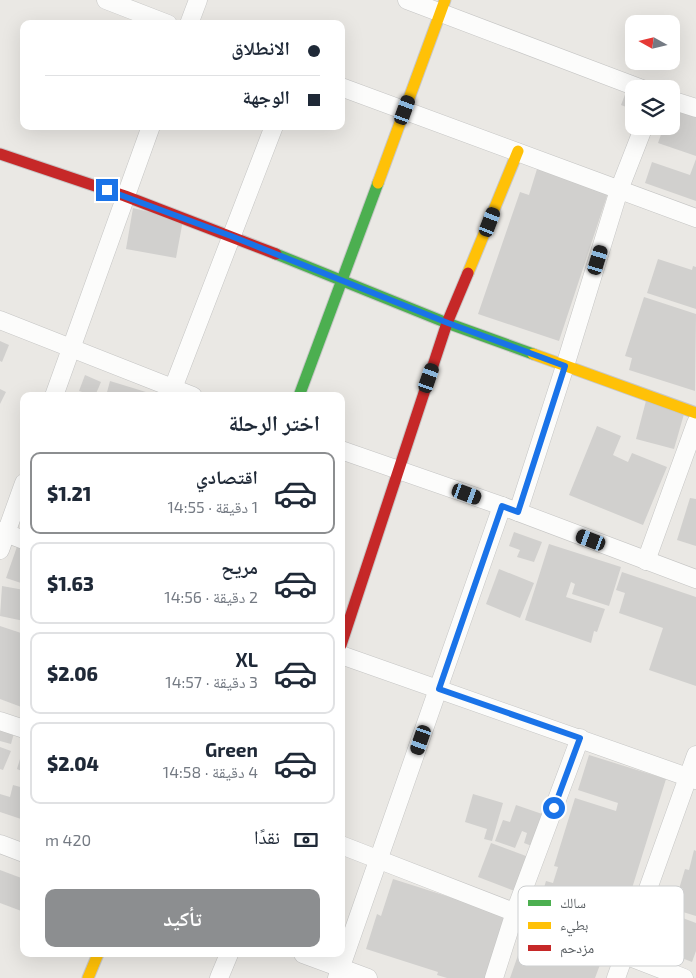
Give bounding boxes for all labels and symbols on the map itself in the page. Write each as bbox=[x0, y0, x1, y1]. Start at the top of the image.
north arrow bbox=[625, 15, 680, 70]
car bbox=[392, 93, 417, 127]
route end bbox=[96, 179, 118, 201]
car bbox=[477, 205, 502, 239]
car bbox=[586, 243, 609, 277]
car bbox=[417, 361, 440, 395]
car bbox=[450, 482, 483, 506]
car bbox=[574, 528, 607, 552]
car bbox=[409, 723, 432, 757]
route start bbox=[543, 797, 565, 819]
legend bbox=[518, 886, 684, 966]
text: سالك bbox=[560, 894, 586, 911]
text: بطيء bbox=[560, 916, 589, 937]
text: مزدحم bbox=[560, 939, 594, 958]

